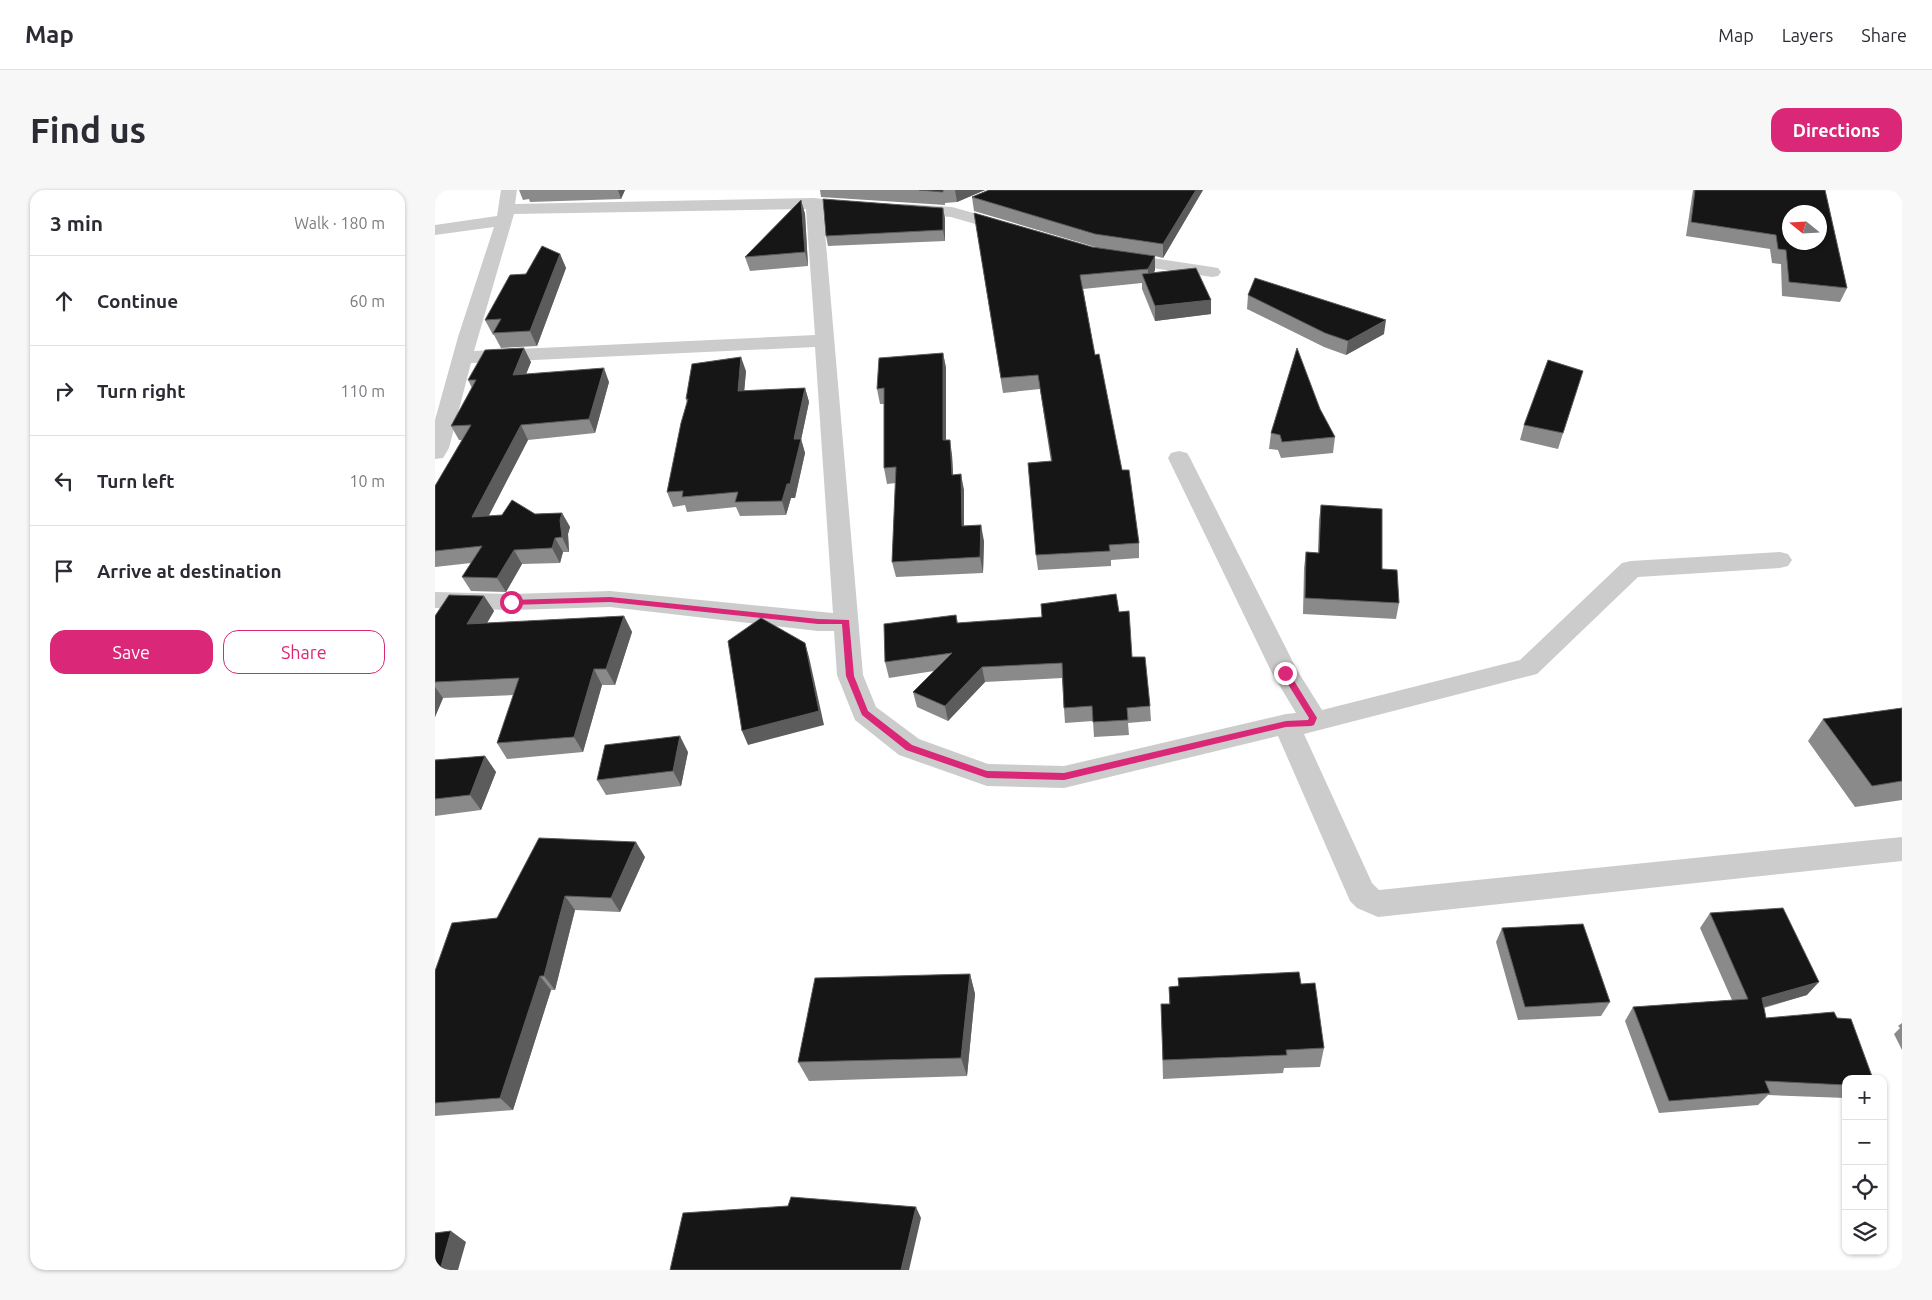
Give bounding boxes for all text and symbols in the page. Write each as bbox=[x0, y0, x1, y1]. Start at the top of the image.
text: Map bbox=[25, 21, 74, 48]
text: Map bbox=[1718, 25, 1754, 45]
text: Layers bbox=[1782, 25, 1833, 45]
text: Share bbox=[1861, 25, 1907, 45]
button: Directions bbox=[1771, 108, 1902, 152]
text: Find us bbox=[30, 110, 146, 150]
north arrow bbox=[1782, 205, 1827, 250]
text: 3 min bbox=[50, 211, 103, 235]
text: Walk · 180 m bbox=[294, 214, 385, 232]
icon: ahead bbox=[50, 287, 78, 315]
text: Continue bbox=[97, 290, 178, 312]
text: 60 m bbox=[349, 292, 385, 310]
icon: right bbox=[50, 377, 78, 405]
text: Turn right bbox=[97, 380, 185, 402]
text: 110 m bbox=[340, 382, 385, 400]
icon: left bbox=[50, 467, 78, 495]
text: Turn left bbox=[97, 470, 175, 492]
text: 10 m bbox=[349, 472, 385, 490]
icon: arrive bbox=[50, 557, 78, 585]
text: Arrive at destination bbox=[97, 560, 282, 582]
route start bbox=[500, 591, 523, 614]
button: Save bbox=[50, 630, 213, 674]
button: Share bbox=[223, 630, 385, 674]
route end bbox=[1274, 662, 1297, 685]
map controls bbox=[1842, 1075, 1887, 1255]
button: + bbox=[1842, 1075, 1887, 1120]
button: − bbox=[1842, 1120, 1887, 1165]
button: locate bbox=[1842, 1165, 1887, 1210]
button: layers bbox=[1842, 1210, 1887, 1255]

